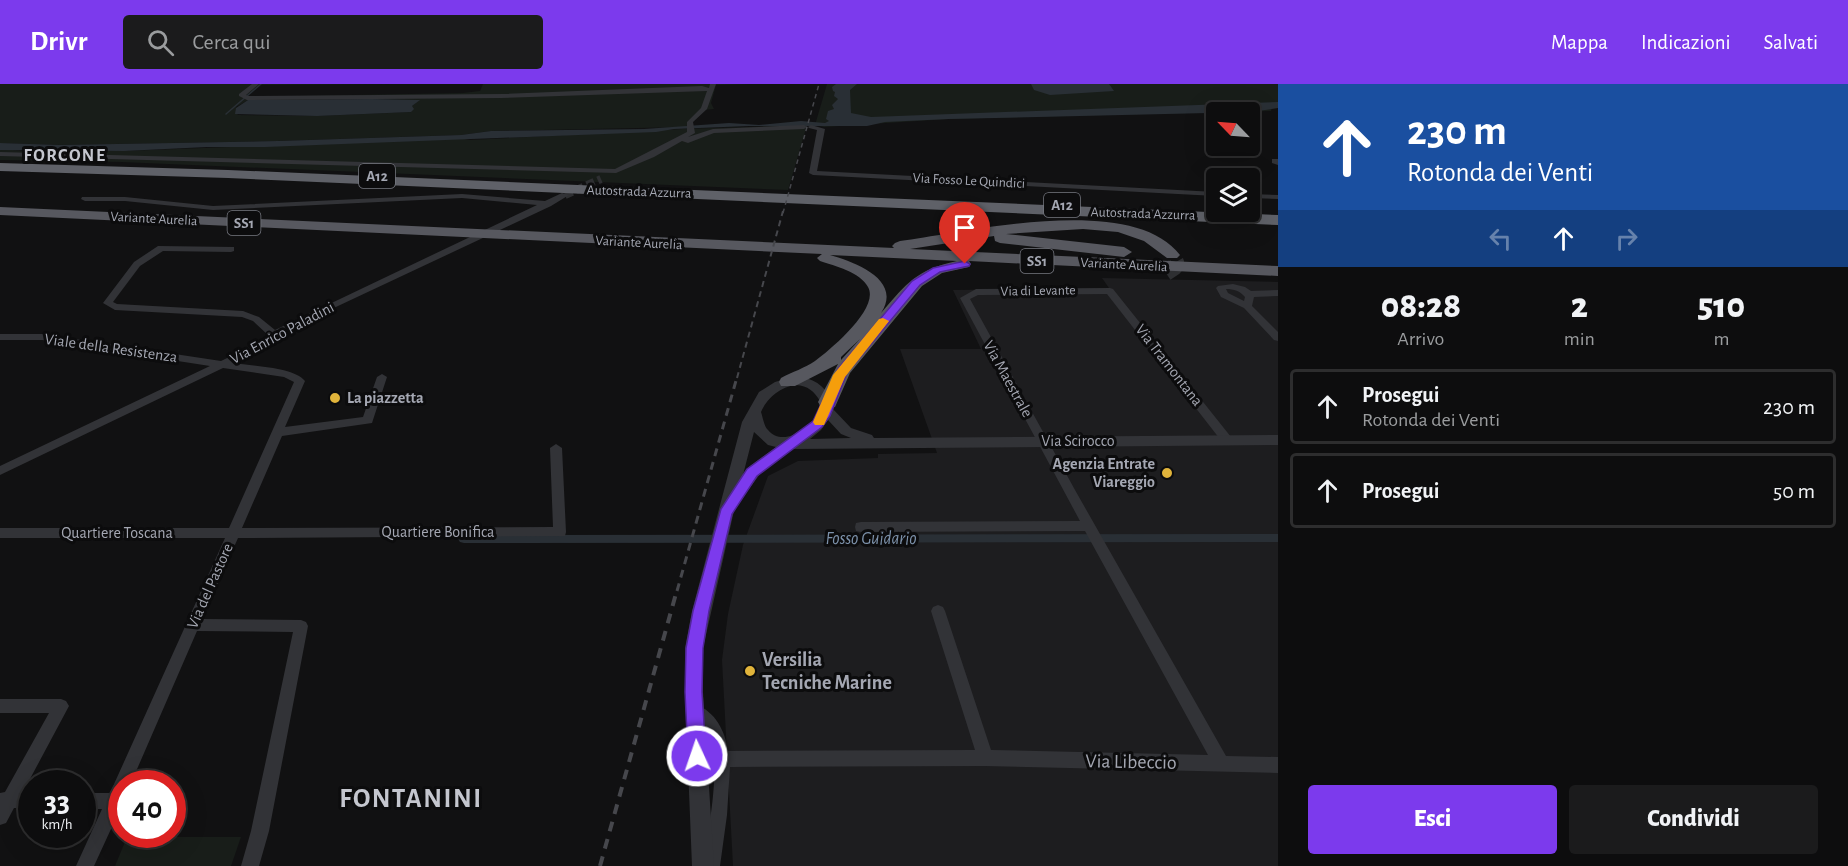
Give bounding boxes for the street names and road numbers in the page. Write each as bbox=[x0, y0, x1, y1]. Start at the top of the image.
road number: A12 bbox=[359, 164, 395, 188]
street label: Via Fosso Le Quindici bbox=[912, 171, 1026, 191]
street label: Autostrada Azzurra bbox=[586, 183, 692, 201]
road number: A12 bbox=[1044, 193, 1080, 217]
street label: Autostrada Azzurra bbox=[1090, 205, 1196, 223]
street label: Variante Aurelia bbox=[110, 210, 198, 228]
road number: SS1 bbox=[228, 211, 260, 235]
street label: Variante Aurelia bbox=[595, 234, 683, 252]
road number: SS1 bbox=[1020, 249, 1054, 273]
street label: Variante Aurelia bbox=[1080, 256, 1168, 274]
street label: Via di Levante bbox=[1000, 283, 1076, 299]
street label: Via Enrico Paladini bbox=[227, 299, 337, 367]
street label: Via Tramontana bbox=[1132, 321, 1206, 409]
street label: Viale della Resistenza bbox=[44, 331, 178, 365]
street label: Via Maestrale bbox=[980, 338, 1036, 420]
street label: Via Scirocco bbox=[1041, 433, 1115, 449]
street label: Quartiere Bonifica bbox=[382, 524, 494, 541]
street label: Quartiere Toscana bbox=[61, 525, 173, 542]
street label: Via del Pastore bbox=[184, 541, 236, 631]
street label: Via Libeccio bbox=[1085, 751, 1177, 773]

